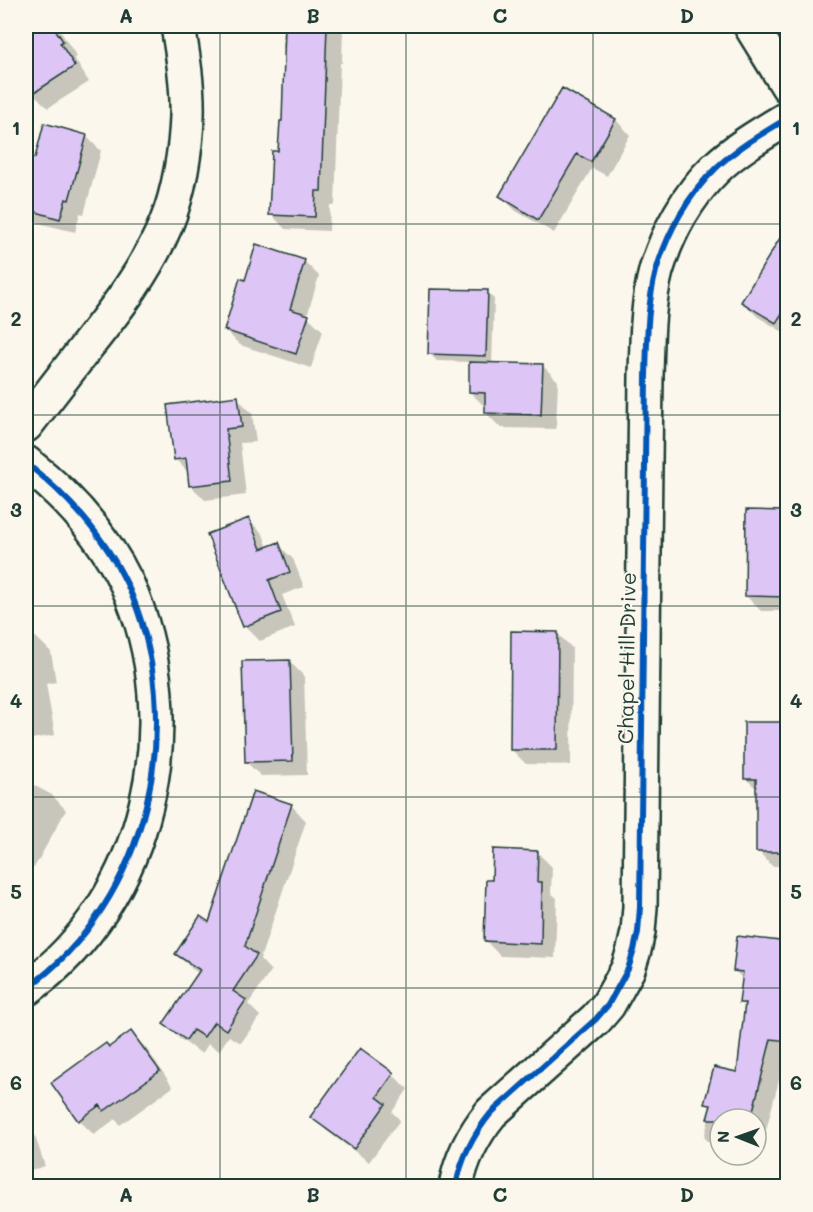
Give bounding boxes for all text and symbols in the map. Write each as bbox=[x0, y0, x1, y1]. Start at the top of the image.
text: A bbox=[119, 2, 133, 28]
text: B bbox=[306, 2, 320, 28]
text: C bbox=[493, 2, 508, 28]
text: D bbox=[680, 2, 694, 28]
text: 1 bbox=[12, 114, 20, 140]
text: 1 bbox=[792, 114, 800, 140]
text: 2 bbox=[10, 305, 22, 331]
text: 2 bbox=[790, 305, 802, 331]
text: 3 bbox=[10, 496, 22, 522]
text: 3 bbox=[790, 496, 802, 522]
street label: Chapel Hill Drive bbox=[611, 572, 641, 744]
text: 4 bbox=[10, 687, 23, 713]
text: 4 bbox=[790, 687, 803, 713]
text: 5 bbox=[10, 878, 22, 904]
text: 5 bbox=[790, 878, 802, 904]
text: 6 bbox=[10, 1069, 22, 1095]
text: 6 bbox=[790, 1069, 802, 1095]
north arrow bbox=[708, 1107, 768, 1167]
text: N bbox=[712, 1130, 733, 1143]
text: A bbox=[119, 1181, 133, 1207]
text: B bbox=[306, 1181, 320, 1207]
text: C bbox=[493, 1181, 508, 1207]
text: D bbox=[680, 1181, 694, 1207]

